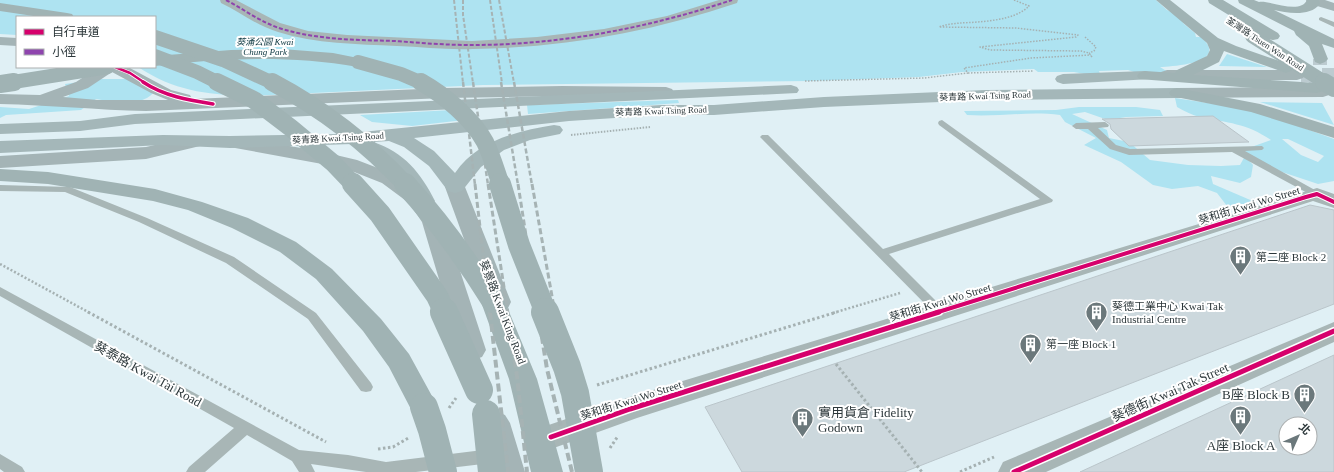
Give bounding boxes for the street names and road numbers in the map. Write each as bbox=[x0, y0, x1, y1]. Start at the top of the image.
street label: 荃灣路 Tsuen Wan Road bbox=[1224, 15, 1306, 73]
street label: 葵青路 Kwai Tsing Road bbox=[939, 89, 1032, 103]
street label: 葵青路 Kwai Tsing Road bbox=[615, 104, 708, 118]
street label: 葵青路 Kwai Tsing Road bbox=[292, 131, 385, 145]
street label: 葵和街 Kwai Wo Street bbox=[1197, 184, 1301, 226]
street label: 葵景路 Kwai King Road bbox=[478, 258, 529, 366]
street label: 葵和街 Kwai Wo Street bbox=[888, 281, 992, 323]
street label: 葵泰路 Kwai Tai Road bbox=[92, 338, 205, 410]
street label: 葵德街 Kwai Tak Street bbox=[1109, 359, 1231, 425]
street label: 葵和街 Kwai Wo Street bbox=[579, 378, 683, 422]

